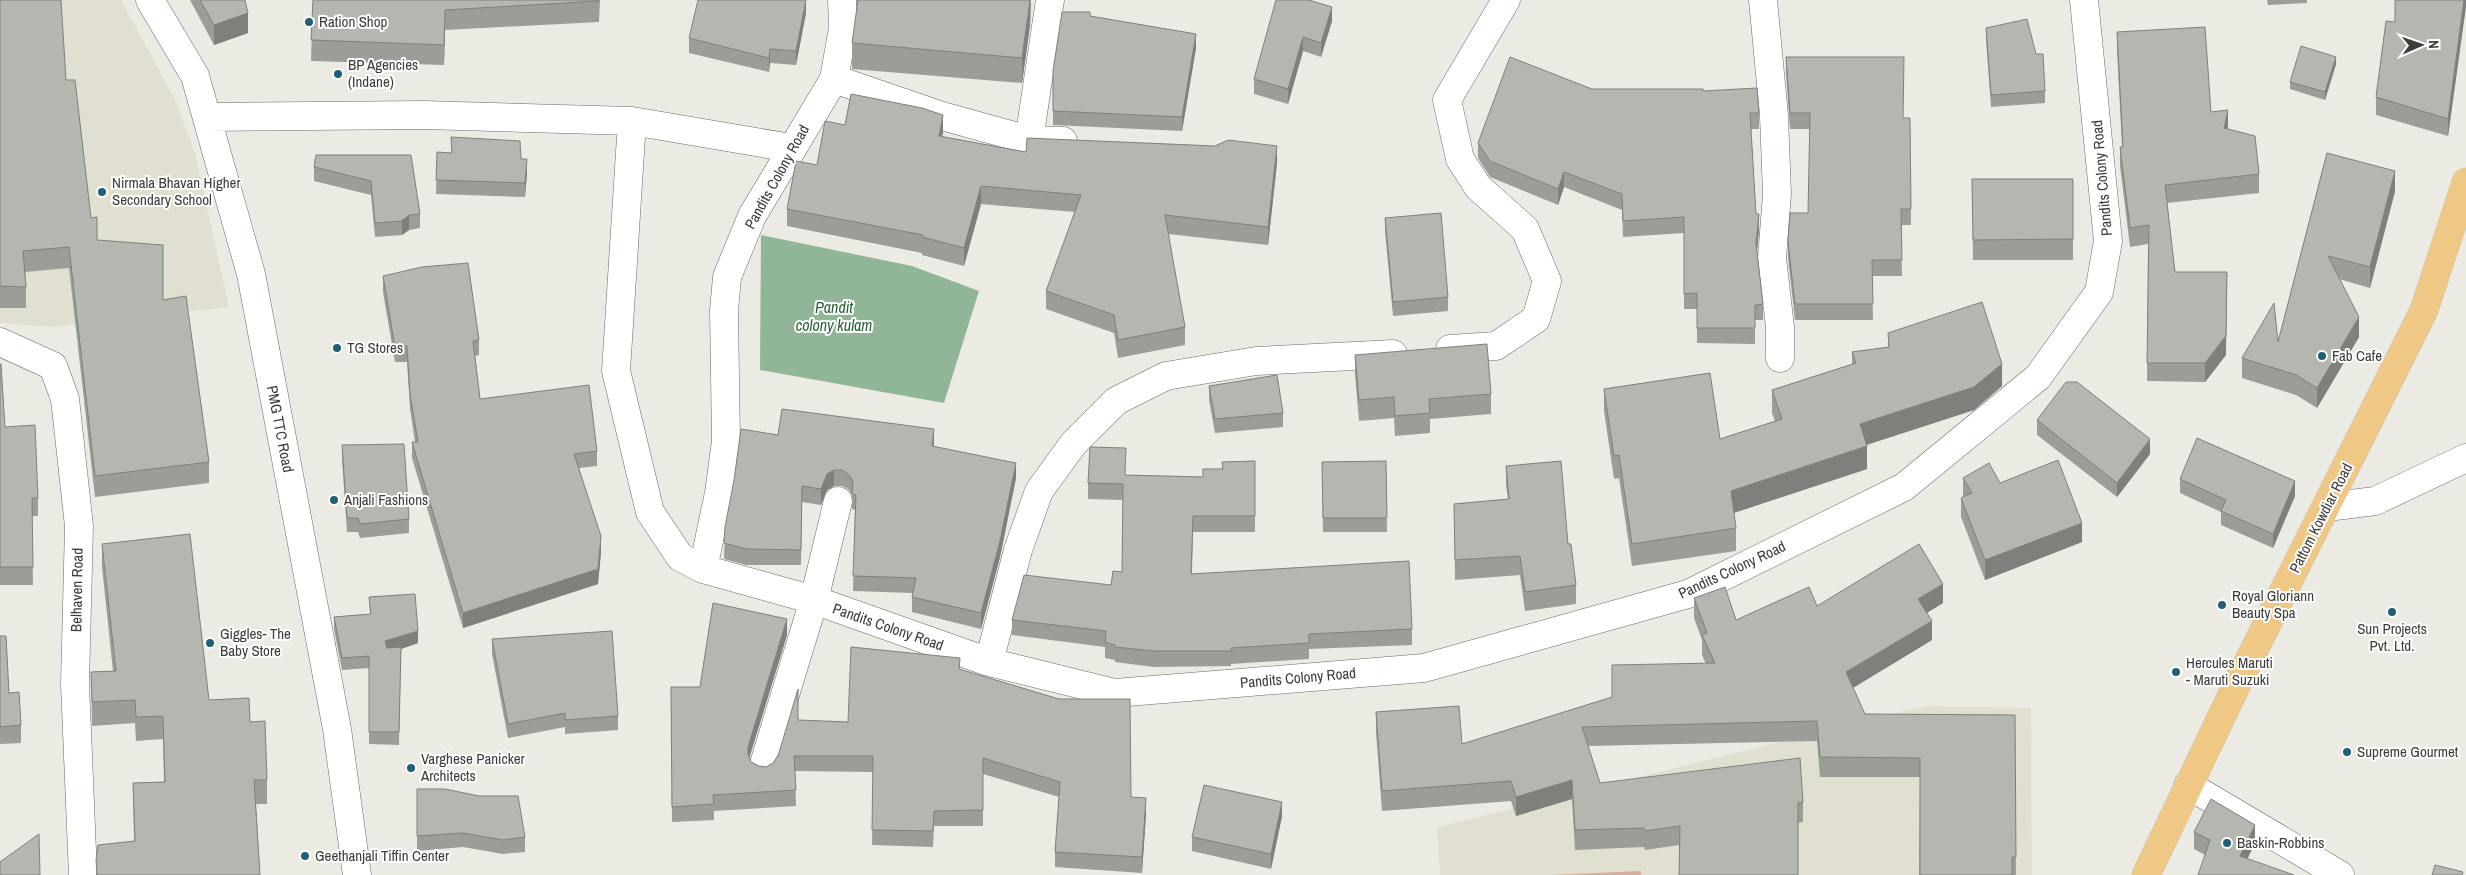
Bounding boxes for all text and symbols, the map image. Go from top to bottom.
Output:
place label: Ration Shop [319,11,388,32]
marker: Ration Shop [303,16,315,28]
north arrow [2396,20,2446,70]
text: N [2425,40,2443,49]
place label: BP Agencies (Indane) [348,54,418,92]
marker: BP Agencies (Indane) [332,68,344,80]
street label: Pandits Colony Road [2086,119,2117,237]
street label: Pandits Colony Road [739,121,814,233]
place label: Nirmala Bhavan Higher Secondary School [112,172,241,210]
marker: Nirmala Bhavan Higher Secondary School [96,186,108,198]
water label: Pandit colony kulam [796,296,872,336]
place label: TG Stores [347,337,403,358]
marker: TG Stores [331,342,343,354]
place label: Fab Cafe [2332,345,2382,366]
marker: Fab Cafe [2316,350,2328,362]
street label: PMG TTC Road [262,384,299,474]
street label: Pattom Kowdiar Road [2284,459,2357,576]
place label: Anjali Fashions [343,489,428,510]
marker: Anjali Fashions [328,494,340,506]
street label: Pandits Colony Road [1675,535,1789,604]
street label: Belhaven Road [65,548,88,632]
place label: Royal Gloriann Beauty Spa [2232,585,2314,623]
street label: Pandits Colony Road [830,598,947,655]
marker: Royal Gloriann Beauty Spa [2216,599,2228,611]
marker: Sun Projects Pvt. Ltd. [2386,606,2398,618]
place label: Sun Projects Pvt. Ltd. [2357,618,2427,656]
place label: Giggles- The Baby Store [220,623,291,661]
marker: Giggles- The Baby Store [204,637,216,649]
place label: Hercules Maruti - Maruti Suzuki [2186,652,2273,690]
street label: Pandits Colony Road [1239,662,1357,693]
marker: Hercules Maruti - Maruti Suzuki [2170,666,2182,678]
place label: Supreme Gourmet [2357,741,2459,762]
marker: Supreme Gourmet [2341,746,2353,758]
place label: Varghese Panicker Architects [420,748,525,786]
marker: Varghese Panicker Architects [405,762,417,774]
place label: Baskin-Robbins [2237,832,2325,853]
marker: Baskin-Robbins [2221,837,2233,849]
place label: Geethanjali Tiffin Center [315,845,449,866]
marker: Geethanjali Tiffin Center [299,850,311,862]

